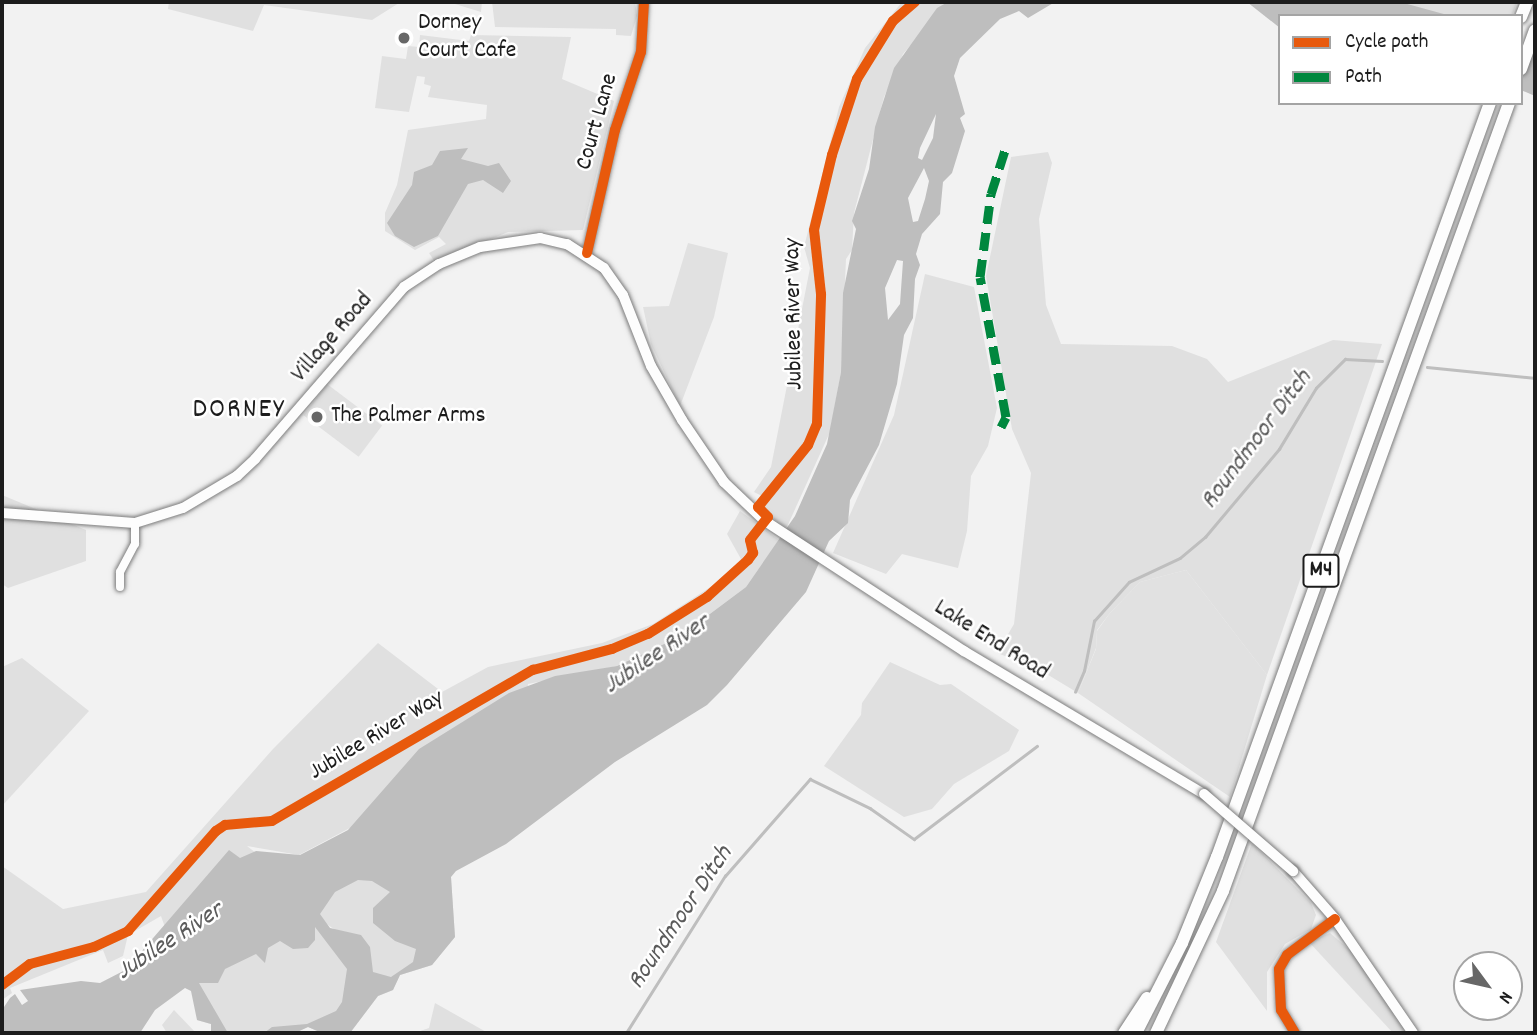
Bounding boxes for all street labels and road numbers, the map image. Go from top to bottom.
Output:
street label: Court Lane [571,71,625,173]
street label: Jubilee River Way [779,238,811,390]
street label: Village Road [286,287,380,389]
road number: M4 [1302,552,1340,590]
street label: Lake End Road [928,594,1054,688]
street label: Jubilee River Way [304,685,450,787]

